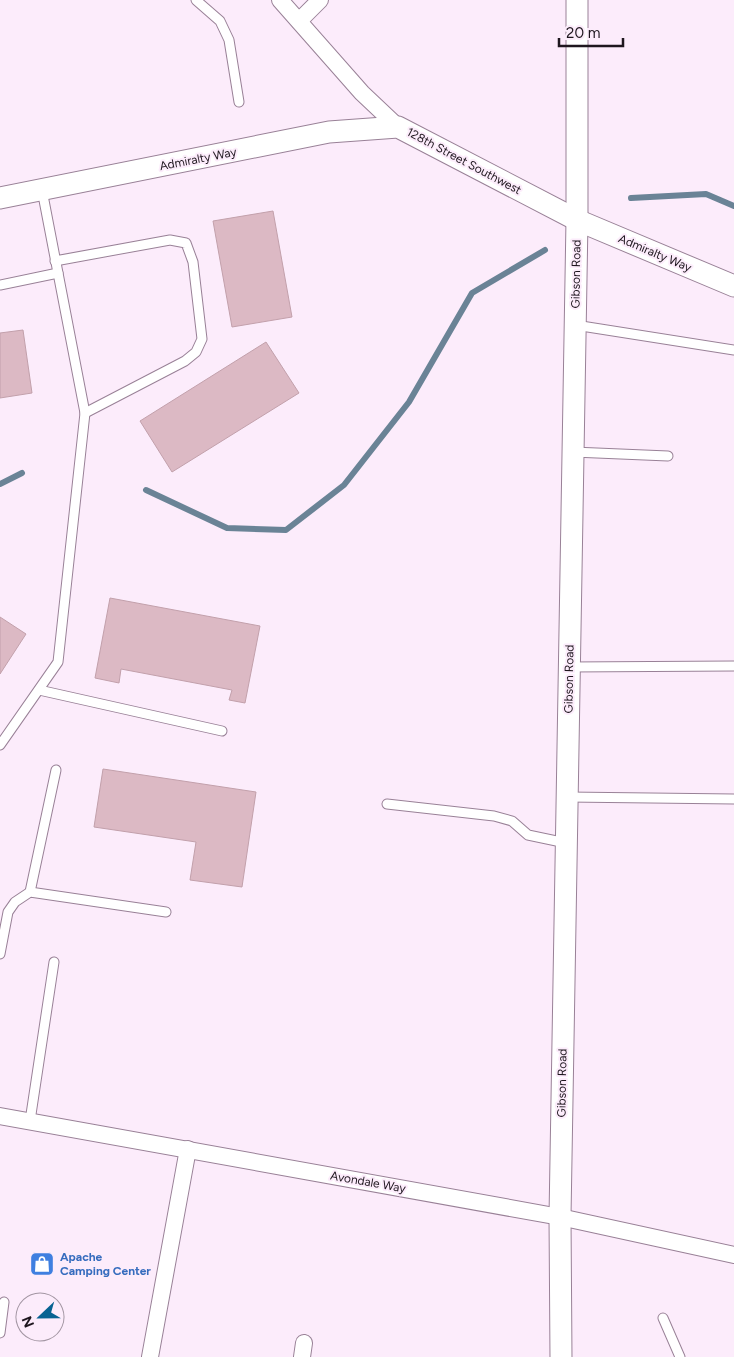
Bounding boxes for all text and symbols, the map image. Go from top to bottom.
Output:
scale bar [559,15,623,47]
text: 20 m [566,24,600,42]
street label: 128th Street Southwest [404,125,524,197]
street label: Admiralty Way [158,145,238,173]
street label: Admiralty Way [616,231,694,275]
street label: Gibson Road [568,239,584,309]
street label: Gibson Road [561,644,577,714]
street label: Gibson Road [554,1048,570,1118]
street label: Avondale Way [329,1168,408,1196]
place label: Apache Camping Center [60,1250,151,1278]
shop icon: Apache Camping Center [29,1251,55,1277]
north arrow [15,1292,65,1342]
text: N [19,1313,38,1330]

